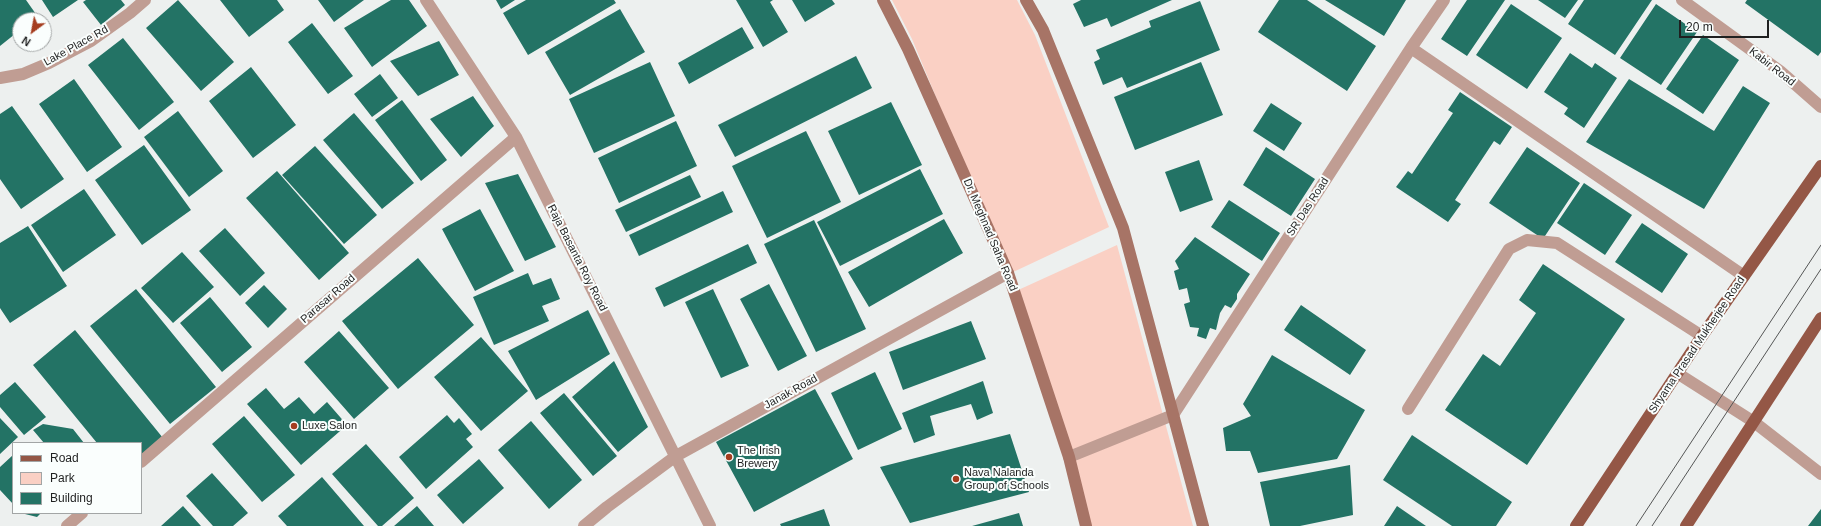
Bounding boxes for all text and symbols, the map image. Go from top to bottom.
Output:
north arrow [12,12,52,52]
scale bar [1681,12,1771,38]
text: 20 m [1686,20,1713,34]
street label: Lake Place Rd [42,23,110,69]
text: N [20,34,33,49]
street label: Kabir Road [1746,45,1798,89]
street label: SR Das Road [1284,175,1332,239]
street label: Dr. Meghnad Saha Road [960,177,1020,293]
street label: Raja Basanta Roy Road [544,202,610,314]
street label: Parasar Road [298,272,358,326]
street label: Shyama Prasad Mukherjee Road [1646,274,1748,416]
street label: Janak Road [762,372,820,412]
place label: Luxe Salon [302,419,357,433]
marker: Luxe Salon [289,421,299,431]
legend [12,442,142,514]
place label: The Irish Brewery [737,444,780,470]
text: Road [50,451,79,465]
marker: The Irish Brewery [724,452,734,462]
place label: Nava Nalanda Group of Schools [964,466,1049,492]
text: Park [50,471,75,485]
marker: Nava Nalanda Group of Schools [951,474,961,484]
text: Building [50,491,93,505]

